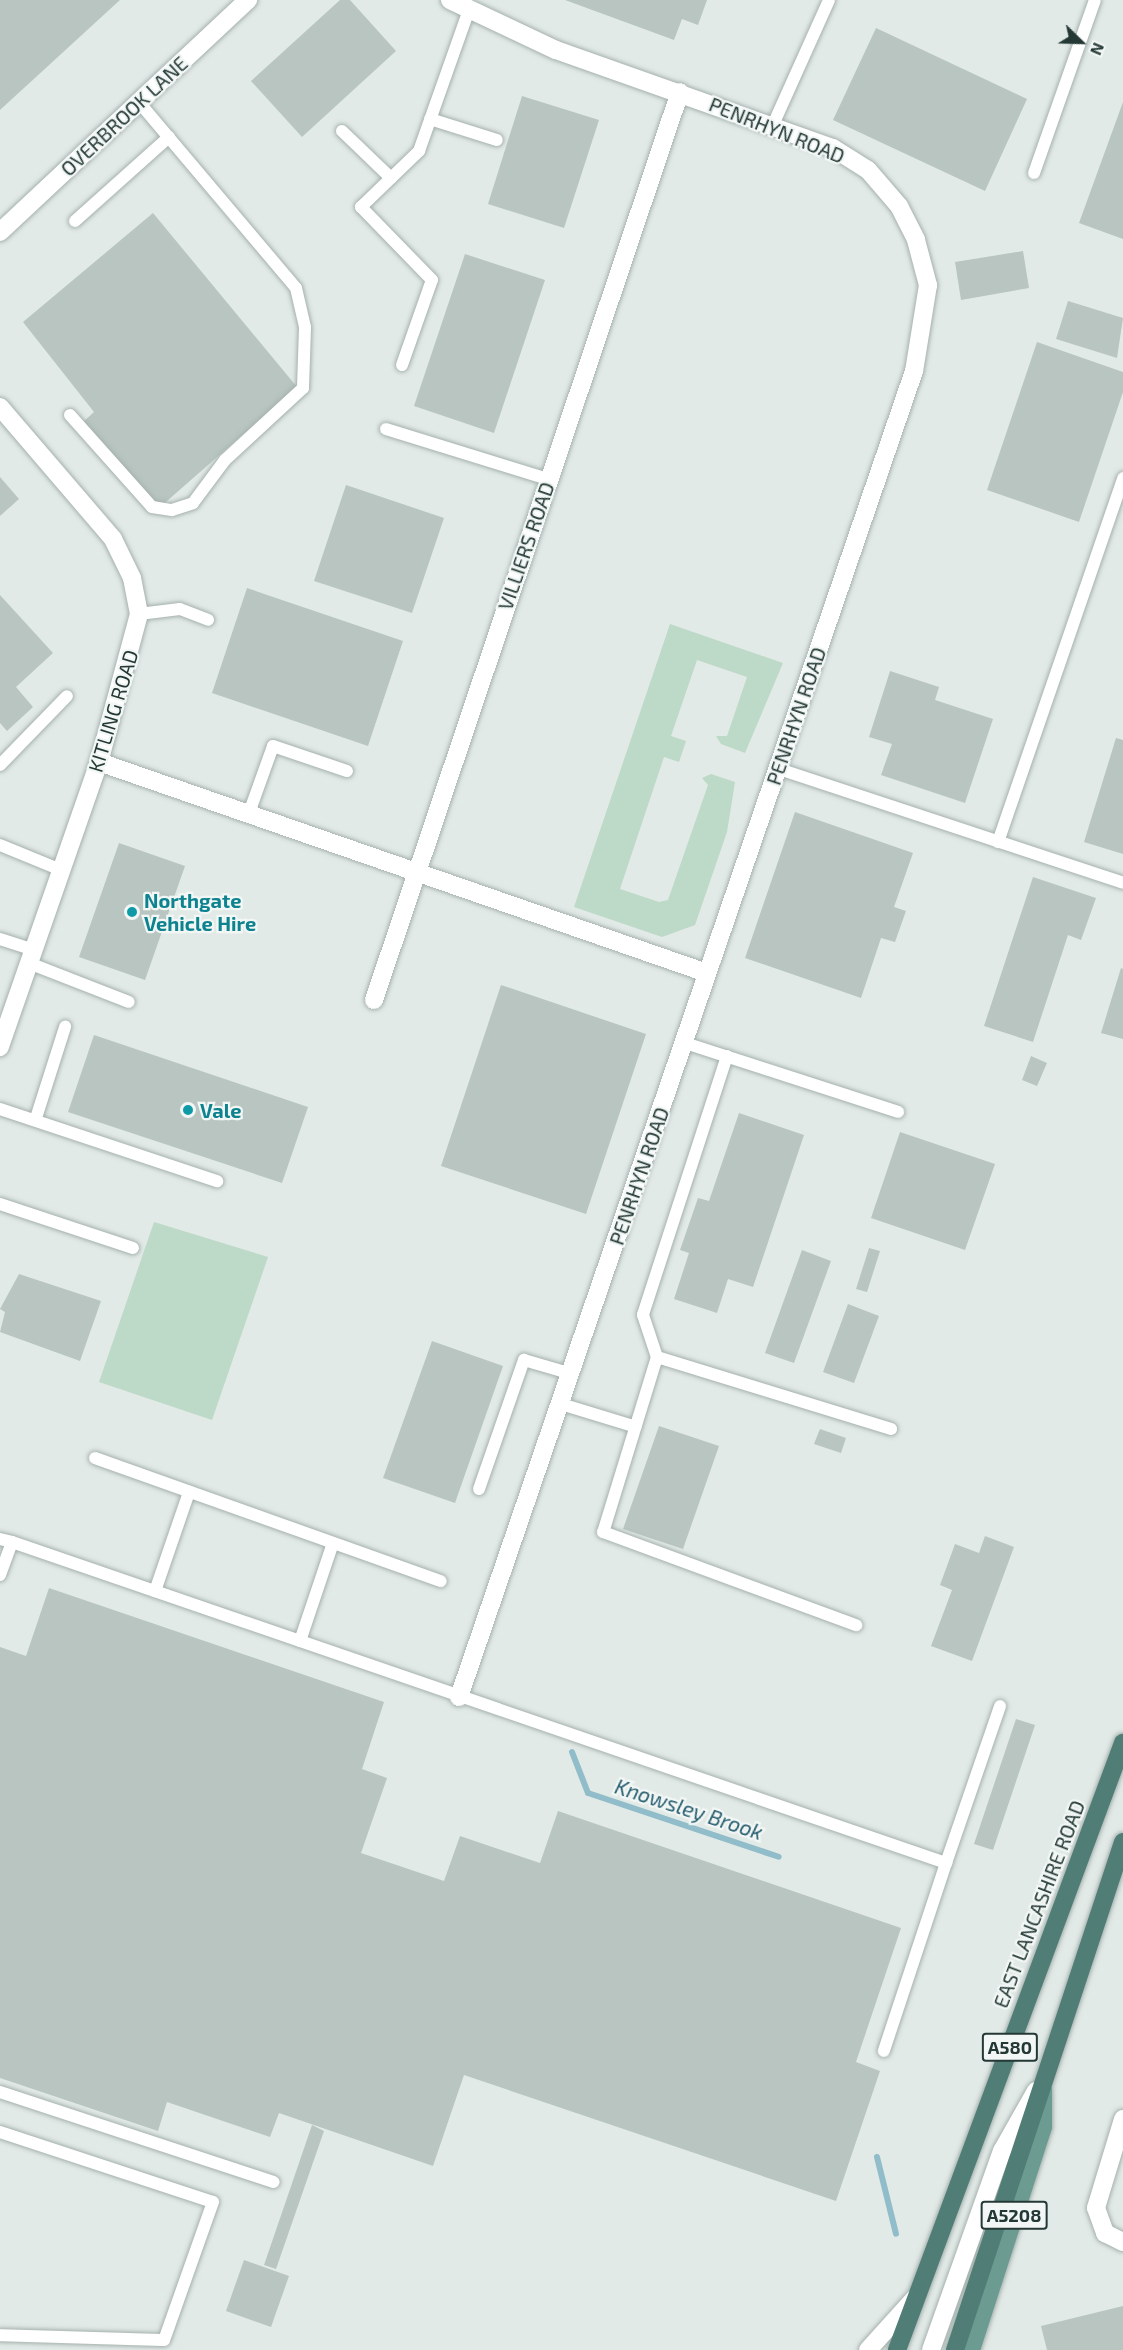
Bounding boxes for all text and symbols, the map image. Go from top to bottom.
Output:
north arrow [1051,12,1111,72]
text: N [1087,40,1109,58]
street label: OVERBROOK LANE [56,51,192,181]
street label: PENRHYN ROAD [706,92,848,168]
street label: VILLIERS ROAD [493,479,559,613]
street label: PENRHYN ROAD [761,644,831,788]
street label: KITLING ROAD [83,647,143,775]
place label: Northgate Vehicle Hire [144,888,256,935]
marker: Northgate Vehicle Hire [125,905,139,919]
place label: Vale [200,1098,241,1122]
marker: Vale [181,1103,195,1117]
street label: PENRHYN ROAD [604,1104,674,1248]
water label: Knowsley Brook [612,1773,766,1845]
street label: EAST LANCASHIRE ROAD [988,1797,1090,2011]
road number: A580 [982,2032,1038,2062]
road number: A5208 [980,2200,1048,2230]

